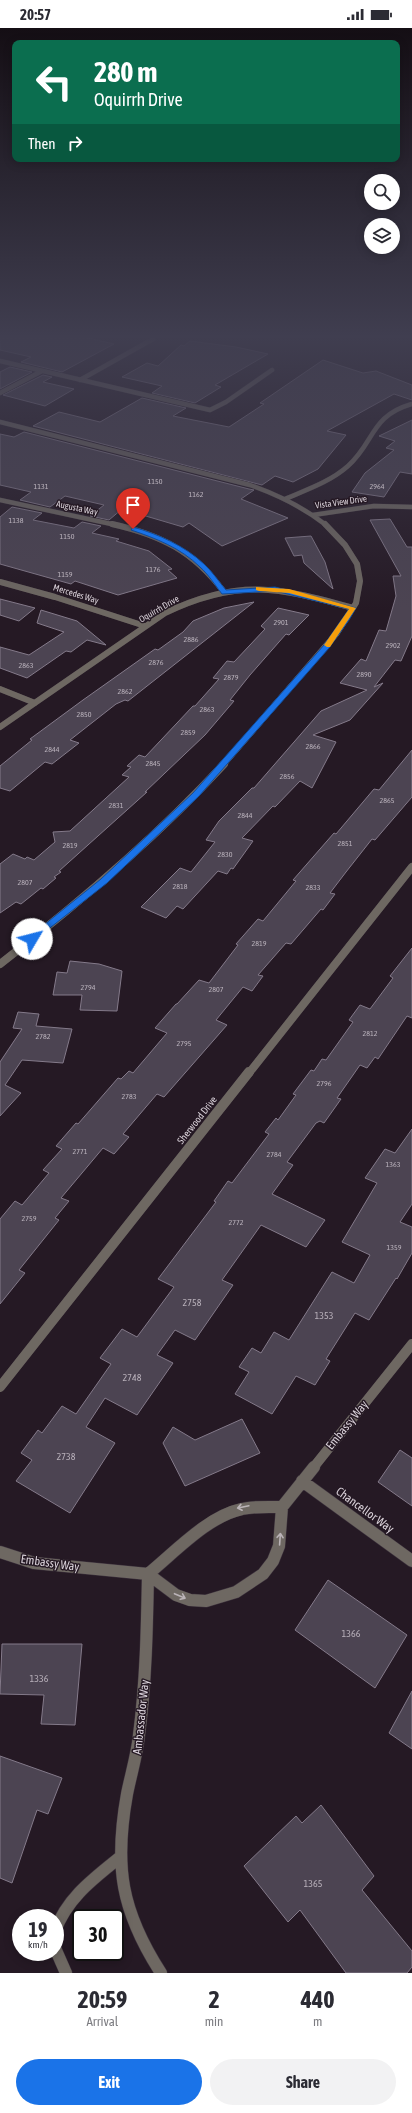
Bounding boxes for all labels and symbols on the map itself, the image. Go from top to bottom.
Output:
house number: 1150 [147,477,163,486]
house number: 1131 [33,482,49,491]
house number: 2964 [369,482,385,491]
pin [116,488,150,529]
house number: 1162 [188,490,204,499]
street label: Vista View Drive [314,493,368,511]
street label: Augusta Way [55,499,99,517]
house number: 1138 [8,516,24,525]
house number: 1150 [59,532,75,541]
house number: 1176 [145,565,161,574]
house number: 1159 [57,570,73,579]
street label: Mercedes Way [52,582,100,606]
street label: Oquirrh Drive [137,594,181,624]
house number: 2901 [273,618,289,627]
house number: 2886 [183,635,199,644]
house number: 2902 [385,641,401,650]
house number: 2876 [148,658,164,667]
house number: 2863 [18,661,34,670]
house number: 2890 [356,670,372,679]
house number: 2879 [223,673,239,682]
house number: 2862 [117,687,133,696]
house number: 2863 [199,705,215,714]
house number: 2850 [76,710,92,719]
house number: 2859 [180,728,196,737]
house number: 2866 [305,742,321,751]
house number: 2844 [44,745,60,754]
house number: 2845 [145,759,161,768]
house number: 2856 [279,772,295,781]
house number: 2865 [379,796,395,805]
house number: 2831 [108,801,124,810]
house number: 2844 [237,811,253,820]
house number: 2851 [337,839,353,848]
house number: 2819 [62,841,78,850]
house number: 2830 [217,850,233,859]
house number: 2807 [17,878,33,887]
house number: 2818 [172,882,188,891]
house number: 2833 [305,883,321,892]
position arrow [11,918,53,960]
house number: 2819 [251,939,267,948]
house number: 2794 [80,983,96,992]
house number: 2807 [208,985,224,994]
house number: 2812 [362,1029,378,1038]
house number: 2782 [35,1032,51,1041]
house number: 2795 [176,1039,192,1048]
house number: 2796 [316,1079,332,1088]
house number: 2783 [121,1092,137,1101]
street label: Sherwood Drive [175,1094,219,1146]
house number: 2771 [72,1147,88,1156]
house number: 2784 [266,1150,282,1159]
house number: 1363 [385,1160,401,1169]
house number: 2759 [21,1214,37,1223]
house number: 2772 [228,1218,244,1227]
house number: 1359 [386,1243,402,1252]
house number: 2758 [183,1297,202,1308]
house number: 1353 [315,1310,334,1321]
house number: 2748 [123,1372,142,1383]
street label: Embassy Way [323,1398,371,1452]
house number: 2738 [57,1451,76,1462]
street label: Chancellor Way [333,1484,397,1536]
one-way arrow [237,1504,250,1512]
one-way arrow [276,1533,283,1546]
street label: Embassy Way [20,1552,80,1574]
one-way arrow [174,1592,186,1600]
house number: 1366 [342,1628,361,1639]
house number: 1336 [30,1673,49,1684]
street label: Ambassador Way [130,1679,152,1755]
house number: 1365 [304,1878,323,1889]
speed limit sign: 30 [72,1909,124,1961]

